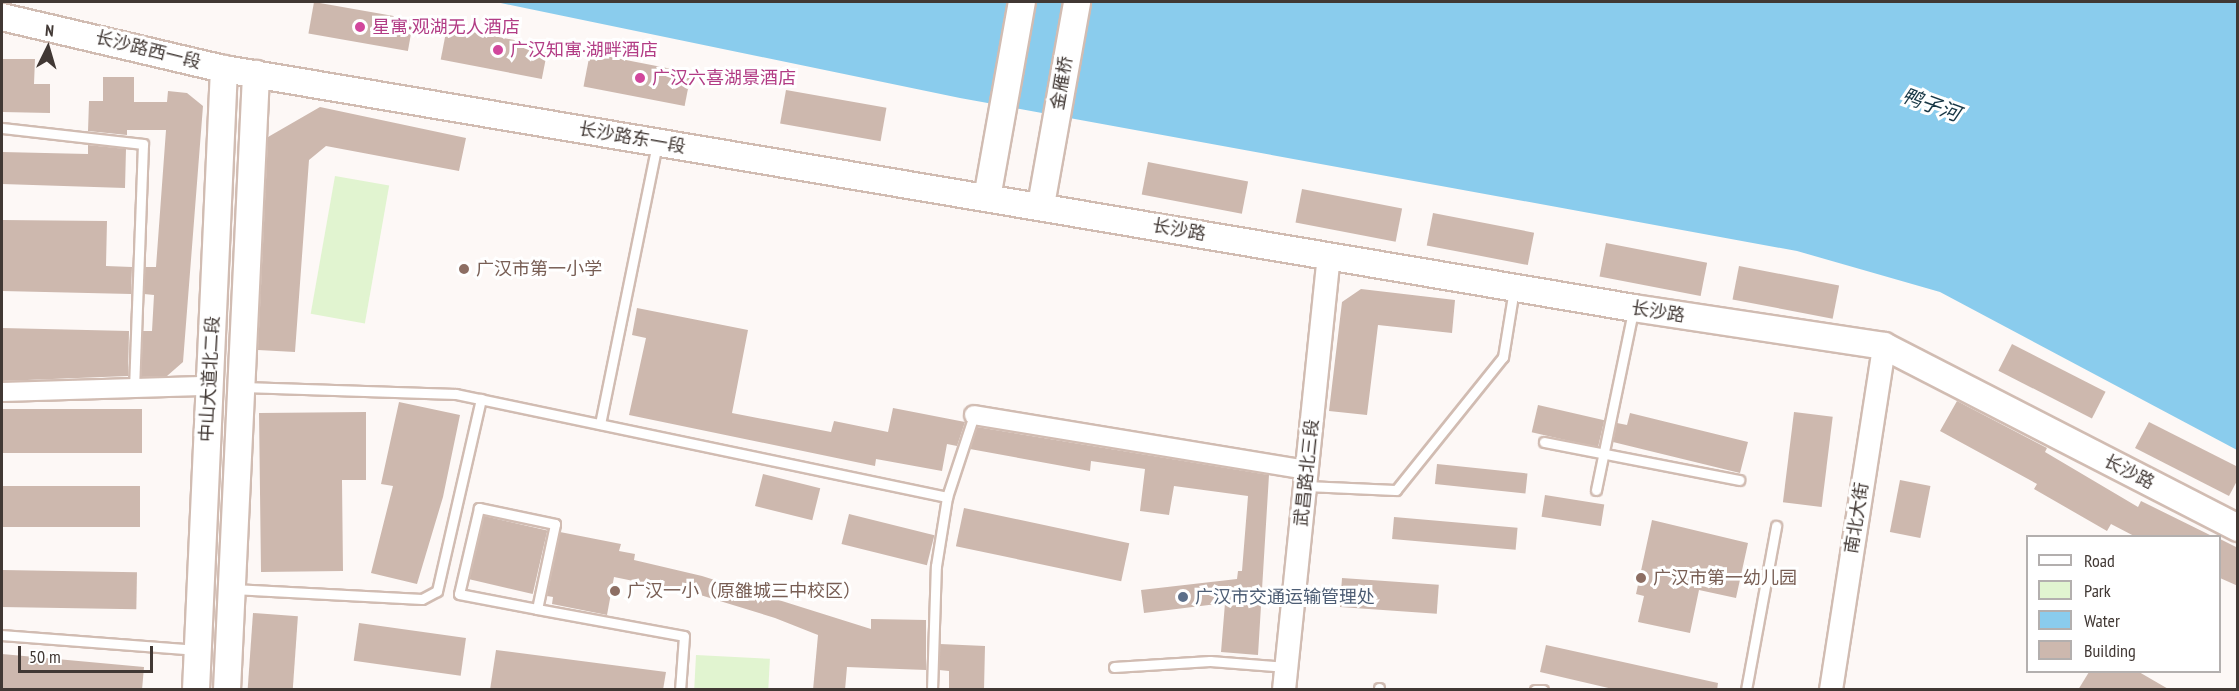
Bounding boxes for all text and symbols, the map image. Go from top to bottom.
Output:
place label: 星寓·观湖无人酒店 [372,16,520,38]
north arrow [18,18,78,78]
text: N [44,20,55,40]
marker: 星寓·观湖无人酒店 [353,20,367,34]
street label: 长沙路西一段 [93,26,203,74]
place label: 广汉知寓·湖畔酒店 [510,39,658,61]
marker: 广汉知寓·湖畔酒店 [491,43,505,57]
street label: 金雁桥 [1047,55,1077,111]
place label: 广汉六喜湖景酒店 [652,67,796,89]
marker: 广汉六喜湖景酒店 [633,71,647,85]
water label: 鸭子河 [1899,83,1963,127]
street label: 长沙路东一段 [577,118,687,158]
street label: 长沙路 [1151,215,1207,245]
place label: 广汉市第一小学 [476,258,602,280]
marker: 广汉市第一小学 [457,262,471,276]
street label: 长沙路 [1630,297,1686,327]
street label: 中山大道北二段 [196,316,224,442]
street label: 武昌路北三段 [1291,418,1323,528]
street label: 长沙路 [2100,450,2158,494]
street label: 南北大街 [1841,481,1873,555]
legend [2026,535,2221,673]
text: Road [2084,549,2115,572]
place label: 广汉市第一幼儿园 [1653,567,1797,589]
marker: 广汉市第一幼儿园 [1634,571,1648,585]
text: Park [2084,579,2111,602]
place label: 广汉一小（原雒城三中校区） [627,580,861,602]
marker: 广汉一小（原雒城三中校区） [608,584,622,598]
place label: 广汉市交通运输管理处 [1195,586,1375,608]
marker: 广汉市交通运输管理处 [1176,590,1190,604]
text: Water [2084,609,2120,632]
scale bar [21,634,156,672]
text: Building [2084,639,2136,662]
text: 50 m [29,645,61,668]

